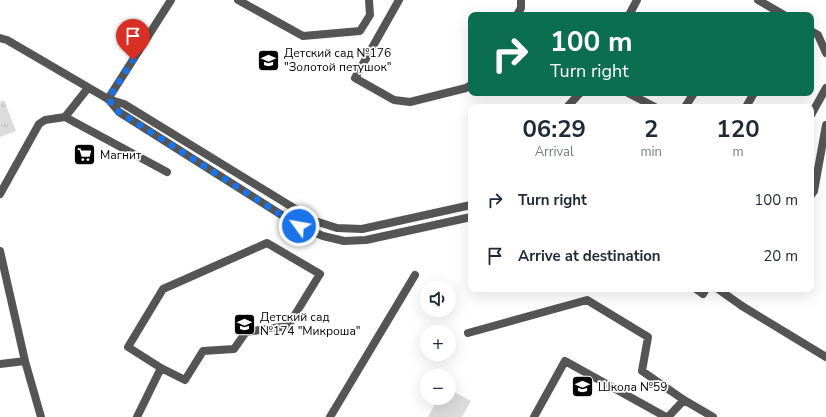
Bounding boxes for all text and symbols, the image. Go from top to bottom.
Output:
pin [116,19,150,60]
text: 100 m [550,23,633,61]
icon: arrive [122,25,144,47]
icon: right [484,28,536,80]
place label: Детский сад №176 "Золотой петушок" [284,45,391,75]
school or university icon: Детский сад №176 "Золотой петушок" [256,47,282,73]
text: Turn right [550,59,629,83]
text: 06:29 [522,113,586,145]
text: 2 [644,113,658,145]
text: 120 [716,113,760,145]
supermarket icon: Магнит [72,142,98,168]
text: Arrival [535,143,574,161]
text: min [640,143,662,161]
text: m [732,143,744,161]
place label: Магнит [100,147,142,163]
icon: right [484,189,506,211]
text: Turn right [518,190,587,210]
text: 100 m [754,190,798,210]
position arrow [278,205,320,247]
icon: arrive [484,245,506,267]
text: Arrive at destination [518,246,661,266]
text: 20 m [763,246,798,266]
map controls [420,281,456,405]
button: sound [420,281,456,317]
place label: Детский сад №174 "Микроша" [260,309,361,339]
school or university icon: Детский сад №174 "Микроша" [232,311,258,337]
button: + [420,325,456,361]
button: − [420,369,456,405]
school or university icon: Школа №59 [570,374,596,400]
place label: Школа №59 [598,379,667,395]

